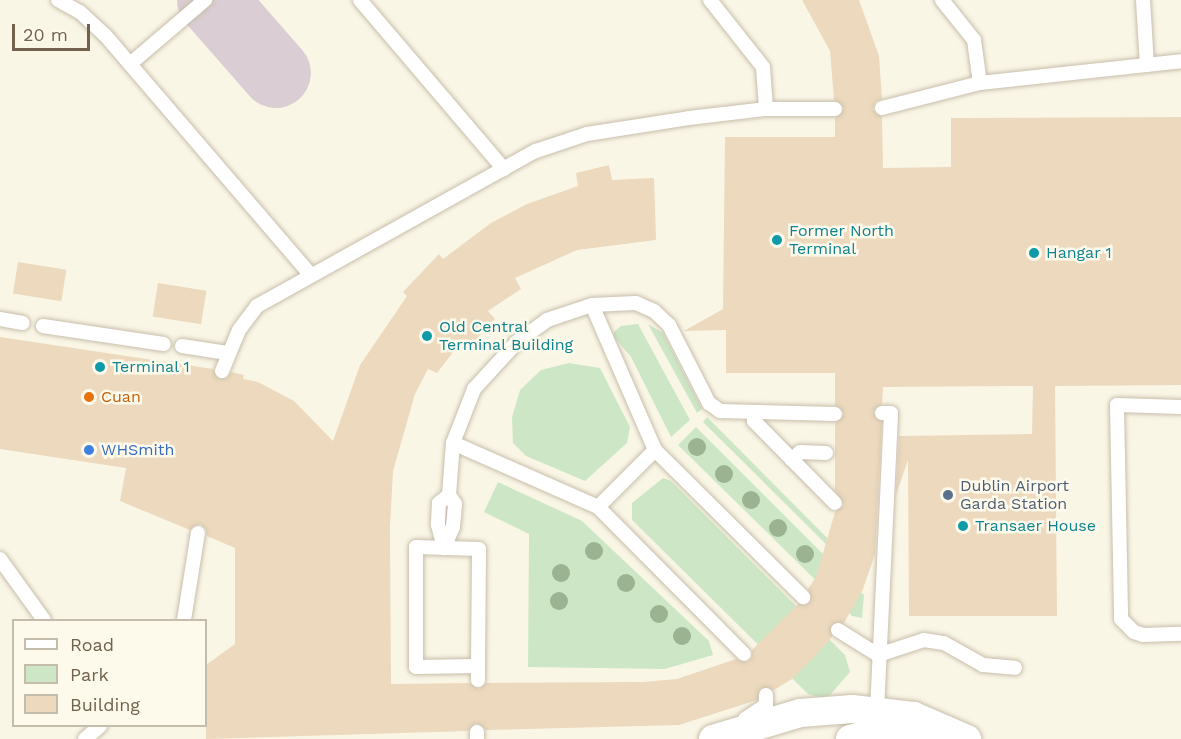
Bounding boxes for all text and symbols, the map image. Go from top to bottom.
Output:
scale bar [15,12,93,50]
text: 20 m [23,24,68,45]
place label: Former North Terminal [789,221,894,259]
marker: Former North Terminal [770,233,784,247]
place label: Hangar 1 [1046,243,1112,263]
marker: Hangar 1 [1027,246,1041,260]
place label: Old Central Terminal Building [439,317,574,355]
marker: Old Central Terminal Building [420,329,434,343]
place label: Terminal 1 [112,357,191,377]
marker: Terminal 1 [93,360,107,374]
place label: Cuan [101,387,141,407]
marker: Cuan [82,390,96,404]
place label: WHSmith [101,440,174,460]
marker: WHSmith [82,443,96,457]
place label: Dublin Airport Garda Station [960,476,1070,514]
marker: Dublin Airport Garda Station [941,488,955,502]
place label: Transaer House [975,516,1096,536]
marker: Transaer House [956,519,970,533]
legend [12,619,207,727]
text: Road [70,634,114,655]
text: Park [70,664,109,685]
text: Building [70,694,140,715]

